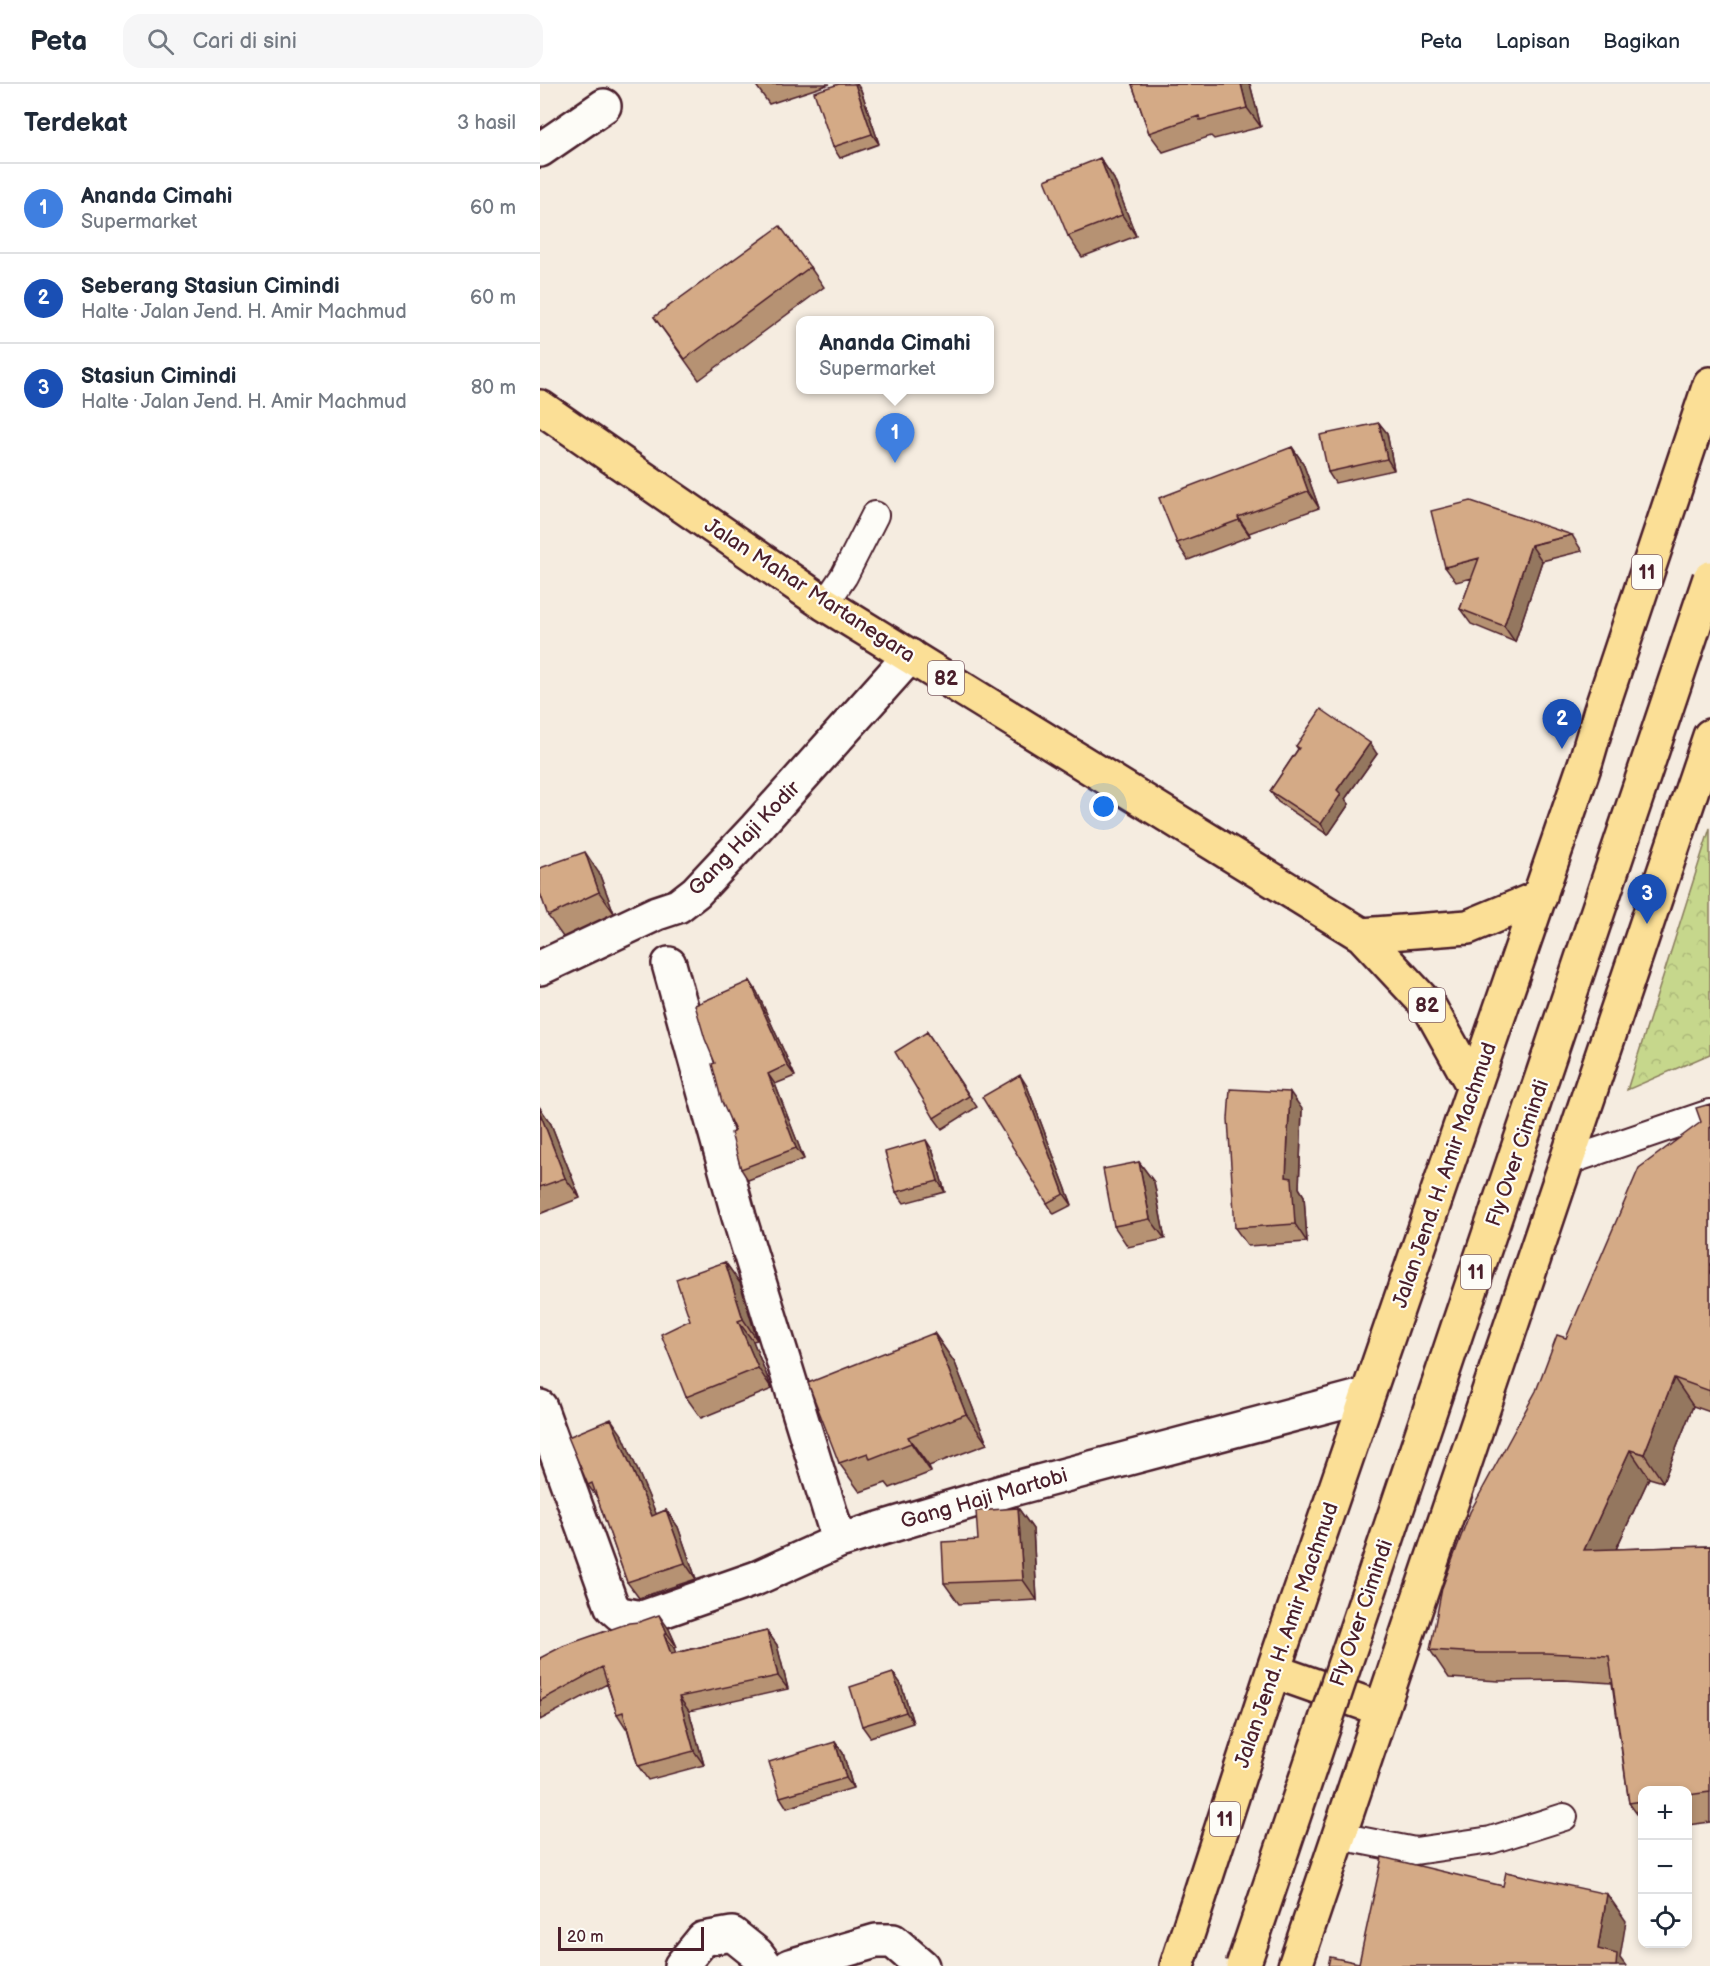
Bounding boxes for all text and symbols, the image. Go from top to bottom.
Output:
search box [123,14,543,68]
text: Peta [30,25,87,58]
icon: search [144,25,177,58]
text: Cari di sini [192,28,297,55]
text: Peta [1420,29,1462,54]
text: Lapisan [1495,29,1570,54]
text: Bagikan [1603,29,1680,54]
text: Terdekat [24,108,127,139]
text: 3 hasil [457,111,516,135]
text: Ananda Cimahi [81,183,232,210]
text: 1 [39,196,48,220]
text: 60 m [470,196,516,220]
text: Supermarket [81,210,197,234]
text: Seberang Stasiun Cimindi [81,273,340,300]
text: 2 [38,286,49,310]
text: 60 m [470,286,516,310]
text: Halte · Jalan Jend. H. Amir Machmud [81,300,407,324]
popup [796,316,994,394]
text: Ananda Cimahi [819,330,971,357]
text: Supermarket [819,357,936,381]
text: Stasiun Cimindi [81,363,236,390]
text: 3 [38,376,49,400]
text: 80 m [471,376,516,400]
text: Halte · Jalan Jend. H. Amir Machmud [81,390,407,414]
pin: 1 [876,414,914,463]
street label: Jalan Mahar Martanegara [700,513,920,668]
road number: 11 [1632,555,1662,589]
road number: 82 [928,661,964,695]
pin: 2 [1542,700,1582,749]
street label: Gang Haji Kodir [683,775,806,901]
your location [1089,792,1118,821]
pin: 3 [1628,874,1666,924]
road number: 82 [1409,988,1445,1022]
street label: Jalan Jend. H. Amir Machmud [1387,1039,1502,1311]
street label: Fly Over Cimindi [1481,1077,1554,1230]
road number: 11 [1461,1255,1491,1289]
street label: Gang Haji Martobi [898,1463,1070,1534]
street label: Jalan Jend. H. Amir Machmud [1229,1499,1344,1771]
street label: Fly Over Cimindi [1325,1537,1398,1690]
map controls [1638,1786,1692,1948]
button: + [1638,1786,1692,1840]
road number: 11 [1210,1802,1240,1836]
button: − [1638,1840,1692,1894]
button: locate [1638,1894,1692,1948]
scale bar [558,1924,704,1952]
text: 20 m [567,1928,603,1947]

